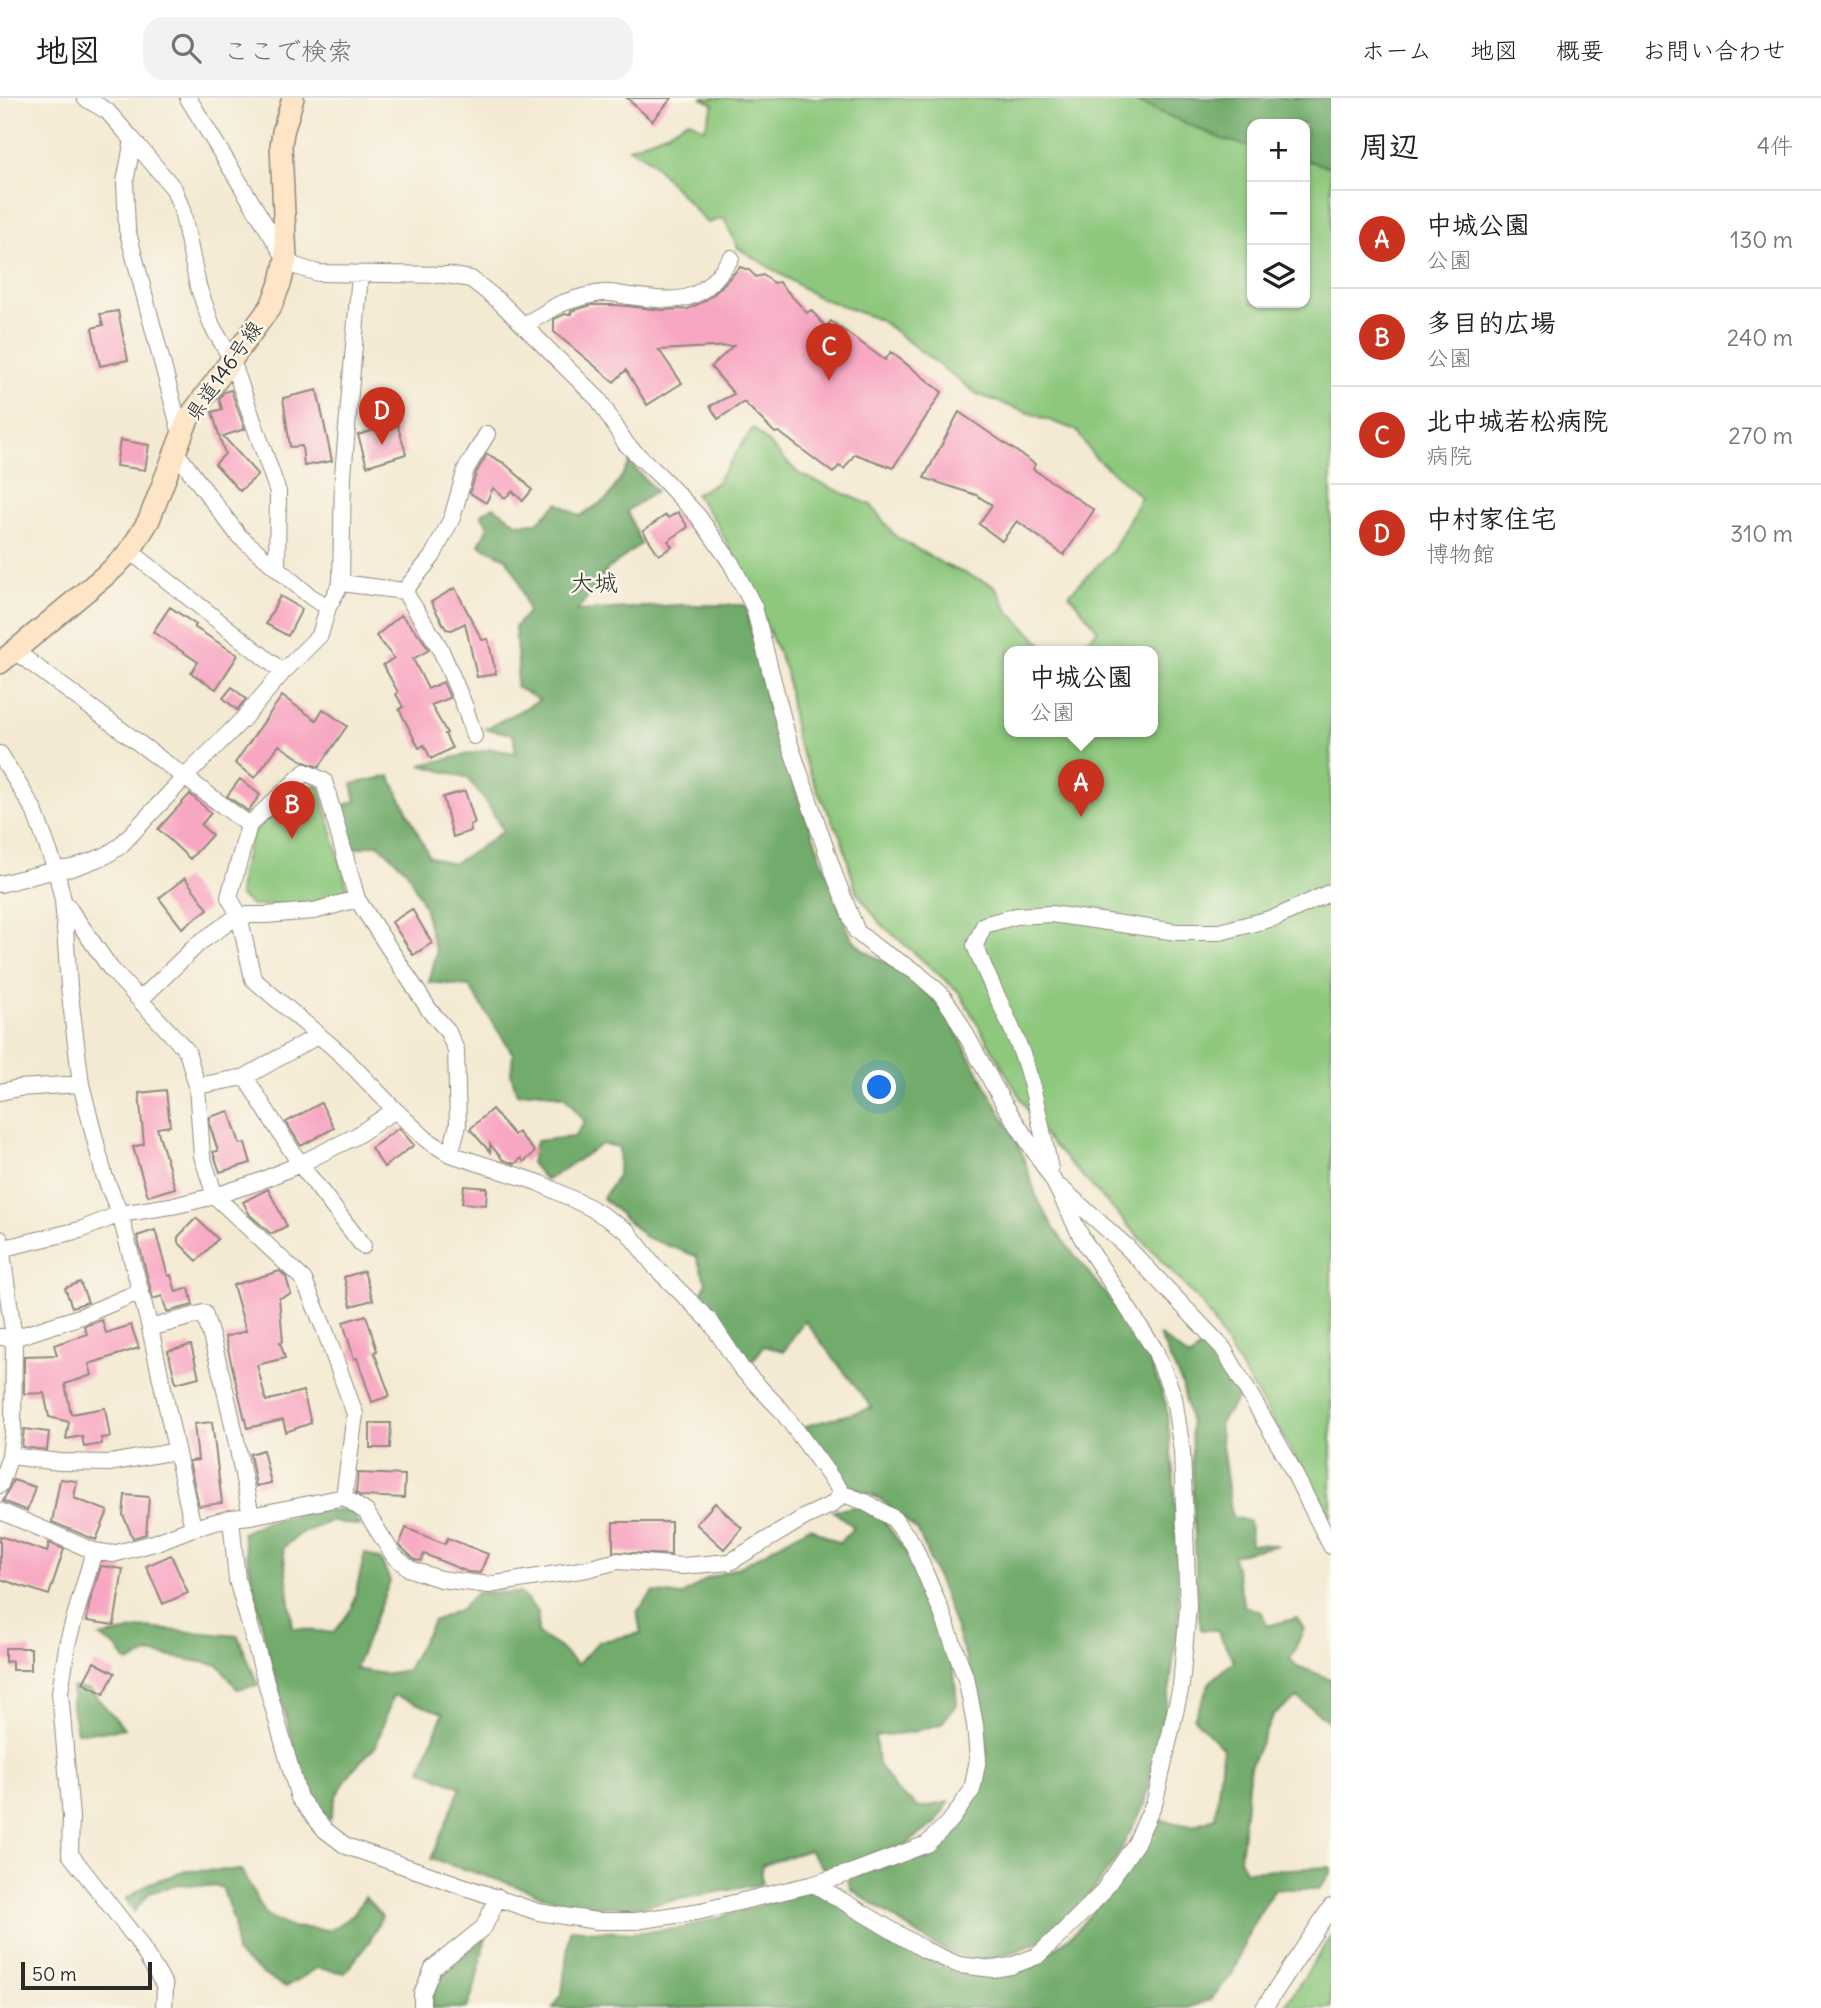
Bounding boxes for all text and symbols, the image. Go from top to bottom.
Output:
search box [143,17,633,80]
text: 地図 [35,29,101,71]
icon: search [167,29,205,67]
text: ここで検索 [223,34,353,67]
text: ホーム [1361,35,1432,65]
text: 地図 [1470,35,1518,65]
text: 概要 [1556,35,1604,65]
text: お問い合わせ [1642,35,1786,65]
map controls [1247,119,1310,308]
button: + [1247,119,1310,182]
text: 周辺 [1359,127,1419,165]
text: 4件 [1757,131,1793,160]
button: − [1247,182,1310,245]
text: 中城公園 [1426,208,1530,241]
text: A [1375,225,1389,254]
text: 130 m [1730,225,1793,254]
button: layers [1247,245,1310,308]
text: 公園 [1426,245,1472,274]
text: 多目的広場 [1426,306,1556,339]
street label: 県道146号線 [179,315,268,426]
pin: C [806,323,852,381]
text: B [1374,323,1390,352]
text: 240 m [1727,323,1793,352]
text: 公園 [1426,343,1472,372]
pin: D [359,387,405,445]
text: 北中城若松病院 [1426,404,1608,437]
text: C [1374,421,1390,450]
text: 270 m [1728,421,1793,450]
text: 病院 [1426,441,1472,470]
text: 中村家住宅 [1426,502,1556,535]
text: D [1374,519,1390,548]
text: 310 m [1730,519,1793,548]
text: 博物館 [1426,539,1495,568]
district label: 大城 [570,567,618,597]
popup [1004,646,1158,737]
text: 中城公園 [1029,660,1133,693]
text: 公園 [1029,697,1075,726]
pin: A [1058,759,1104,817]
pin: B [269,781,315,839]
your location [862,1070,896,1104]
scale bar [21,1959,152,1991]
text: 50 m [32,1962,77,1986]

